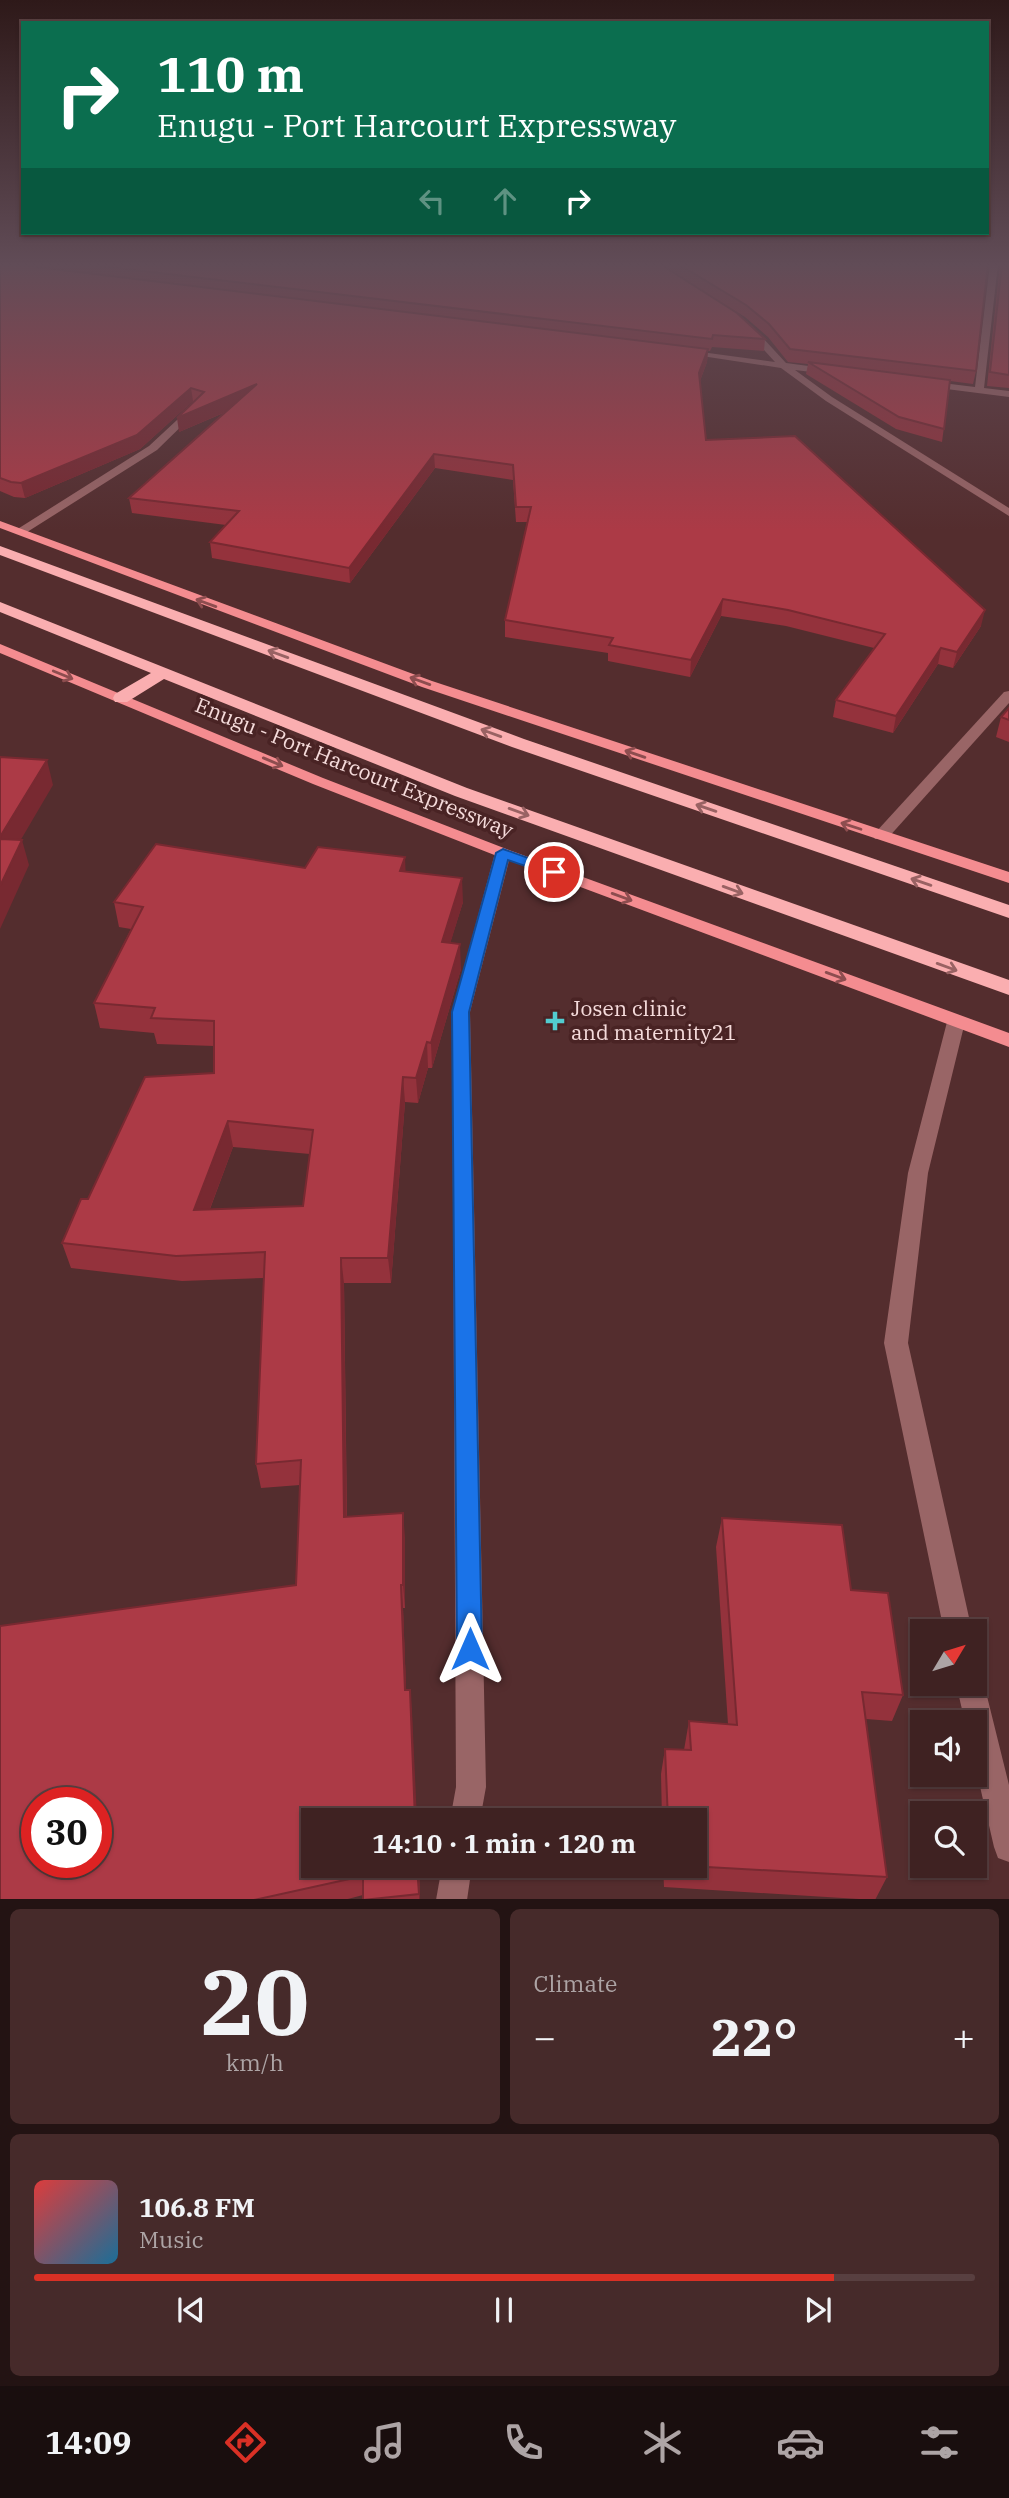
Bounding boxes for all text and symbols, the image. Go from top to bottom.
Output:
text: 110 m [157,42,304,105]
icon: right [42,49,133,140]
text: Enugu - Port Harcourt Expressway [157,104,676,146]
icon: left [413,182,451,220]
icon: ahead [486,182,524,220]
icon: right [559,182,597,220]
one-way arrow [196,595,218,608]
one-way arrow [268,646,290,659]
one-way arrow [52,669,73,682]
one-way arrow [409,674,431,686]
street label: Enugu - Port Harcourt Expressway [191,690,518,844]
one-way arrow [481,726,503,738]
one-way arrow [625,747,647,759]
one-way arrow [262,756,283,769]
one-way arrow [696,801,718,813]
one-way arrow [507,807,529,820]
one-way arrow [840,819,862,832]
pin [524,842,584,902]
icon: arrive [535,853,573,891]
one-way arrow [911,875,933,887]
one-way arrow [721,884,743,897]
one-way arrow [611,892,633,905]
one-way arrow [935,962,957,974]
one-way arrow [824,971,846,984]
place label: Josen clinic and maternity21 [571,994,737,1046]
marker: Josen clinic and maternity21 [545,1011,565,1031]
position arrow [433,1612,507,1686]
north arrow [910,1619,987,1696]
map controls [910,1619,987,1878]
button: sound [910,1710,987,1787]
speed limit sign: 30 [21,1787,112,1878]
button: search [910,1801,987,1878]
text: 14:10 · 1 min · 120 m [372,1826,636,1860]
text: 20 [200,1942,309,2060]
text: Climate [534,1968,617,1998]
text: 22° [711,2003,798,2070]
text: − [534,2012,556,2061]
text: + [952,2012,975,2061]
text: km/h [226,2047,284,2077]
text: 106.8 FM [139,2190,255,2224]
text: Music [139,2224,204,2254]
icon: previous [172,2291,210,2329]
icon: pause [485,2291,523,2329]
icon: next [799,2291,837,2329]
icon: directions [221,2418,270,2467]
icon: music [360,2418,409,2467]
icon: phone [499,2418,548,2467]
icon: climate [638,2418,687,2467]
icon: car [776,2418,825,2467]
icon: filters [915,2418,964,2467]
text: 14:09 [45,2421,131,2463]

